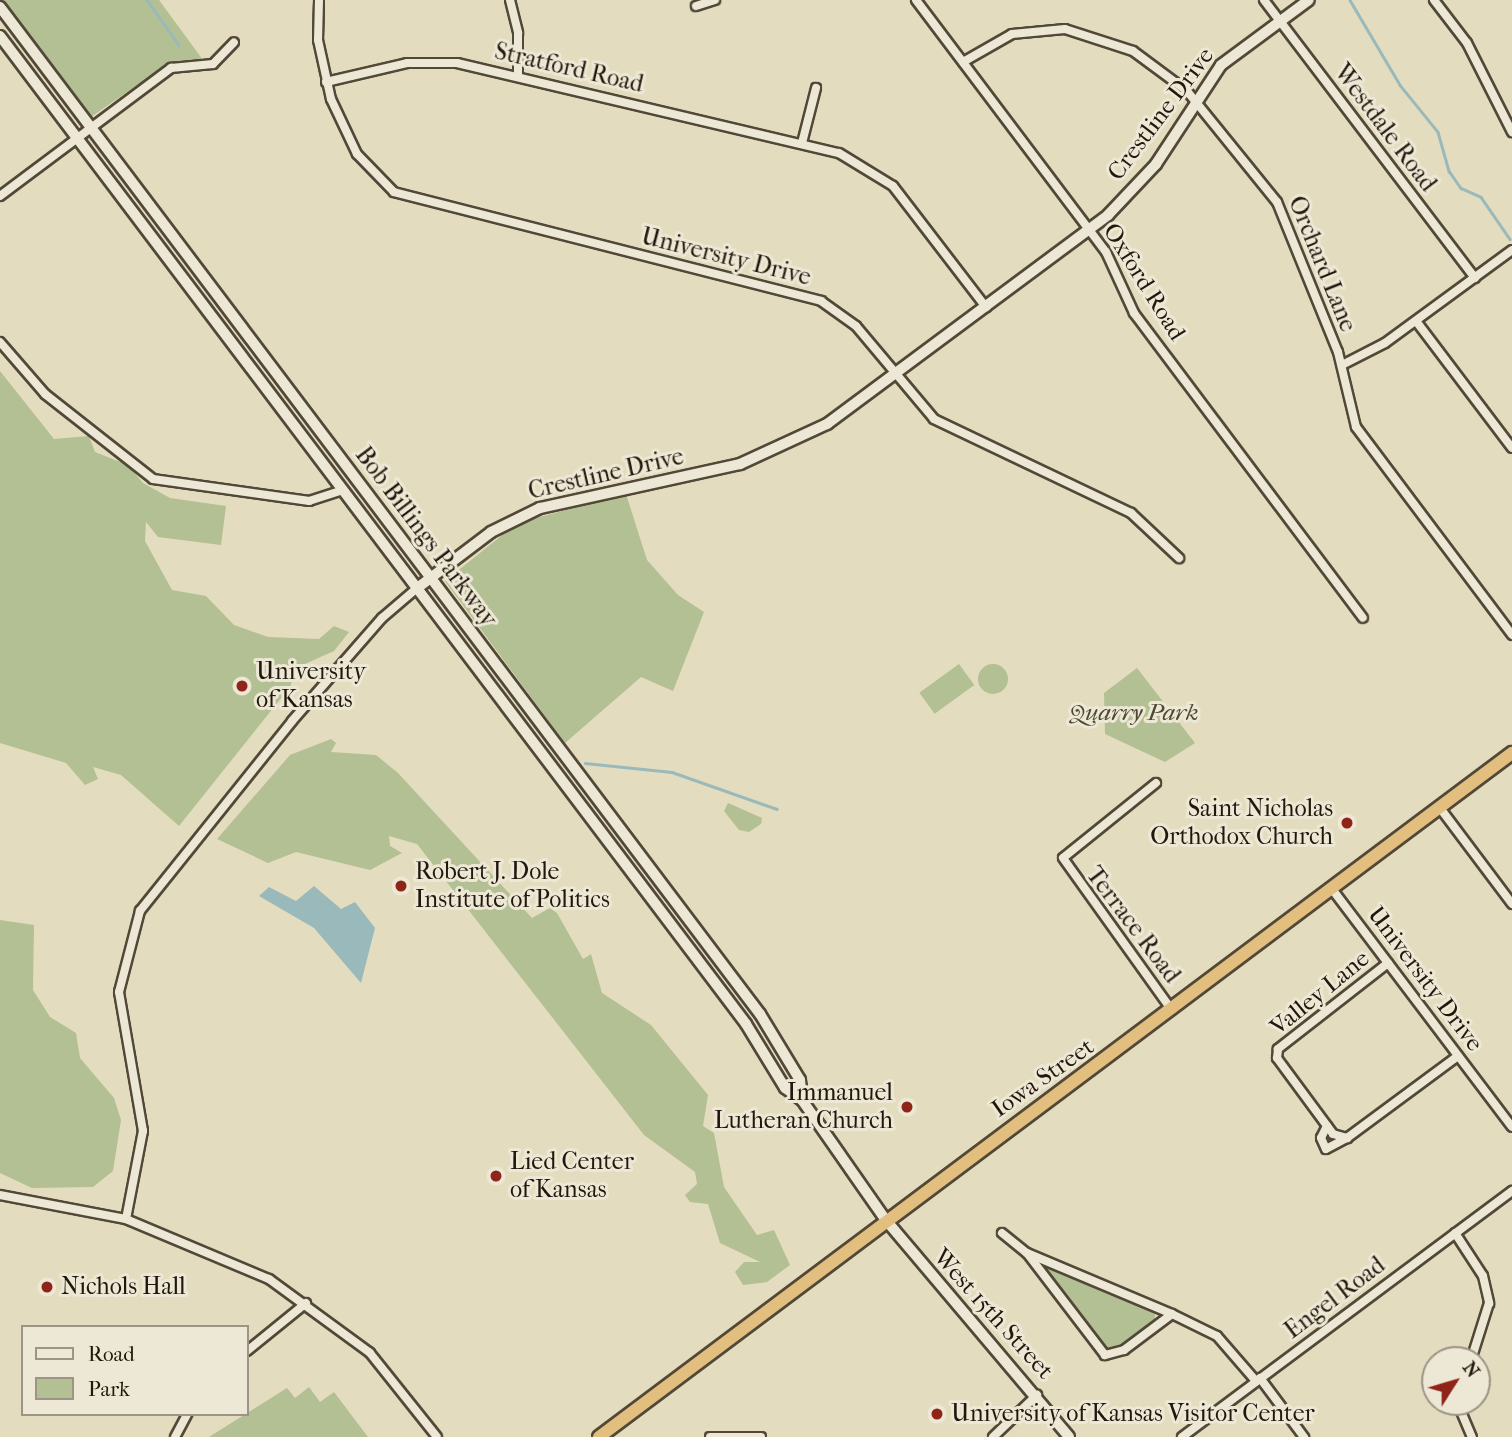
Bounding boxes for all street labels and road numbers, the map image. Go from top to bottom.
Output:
street label: Stratford Road [492,37,646,99]
street label: Crestline Drive [1102,42,1220,186]
street label: Westdale Road [1328,59,1442,197]
street label: Orchard Lane [1282,192,1362,336]
street label: Oxford Road [1097,218,1191,346]
street label: University Drive [638,222,814,292]
street label: Bob Billings Parkway [349,441,503,633]
street label: Crestline Drive [525,442,687,506]
street label: Terrace Road [1080,861,1186,989]
street label: University Drive [1361,901,1489,1057]
street label: Valley Lane [1265,944,1375,1042]
street label: Iowa Street [986,1032,1100,1124]
street label: West 15th Street [927,1243,1059,1385]
street label: Engel Road [1279,1251,1391,1345]

